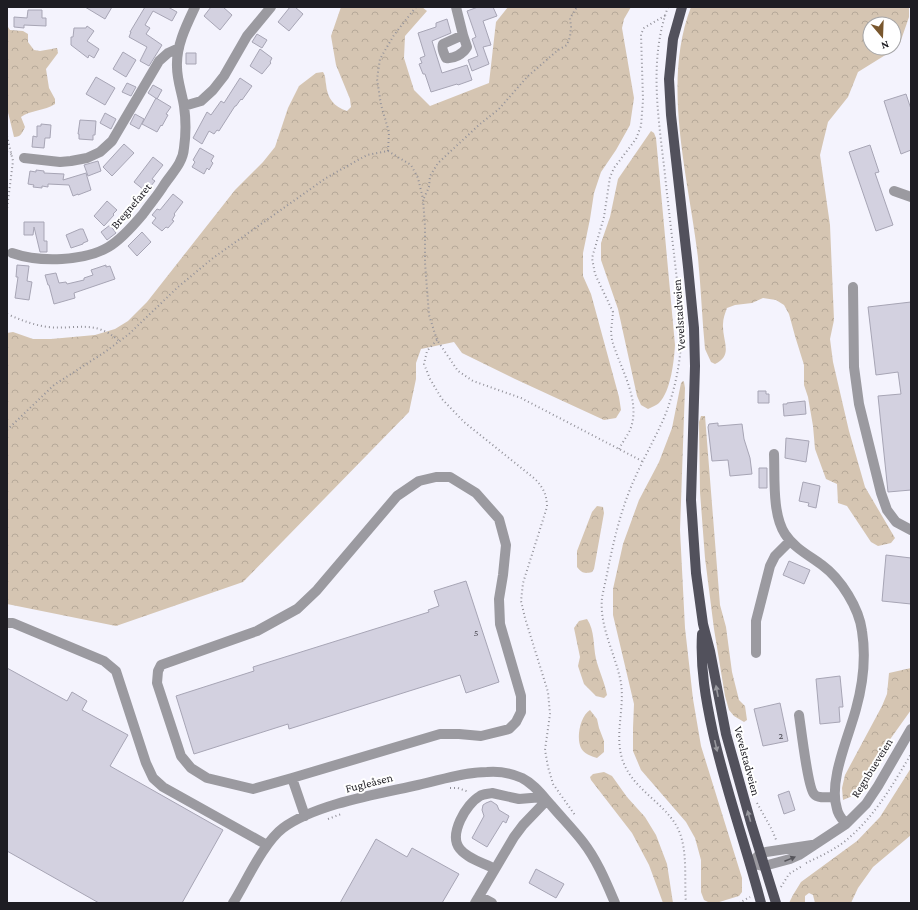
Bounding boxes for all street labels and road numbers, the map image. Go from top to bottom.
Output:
street label: Bregnefaret [108,179,155,232]
street label: Vevelstadveien [669,278,688,351]
street label: Vevelstadveien [731,725,763,798]
street label: Regnbueveien [848,735,896,800]
street label: Fugleåsen [344,770,395,796]

